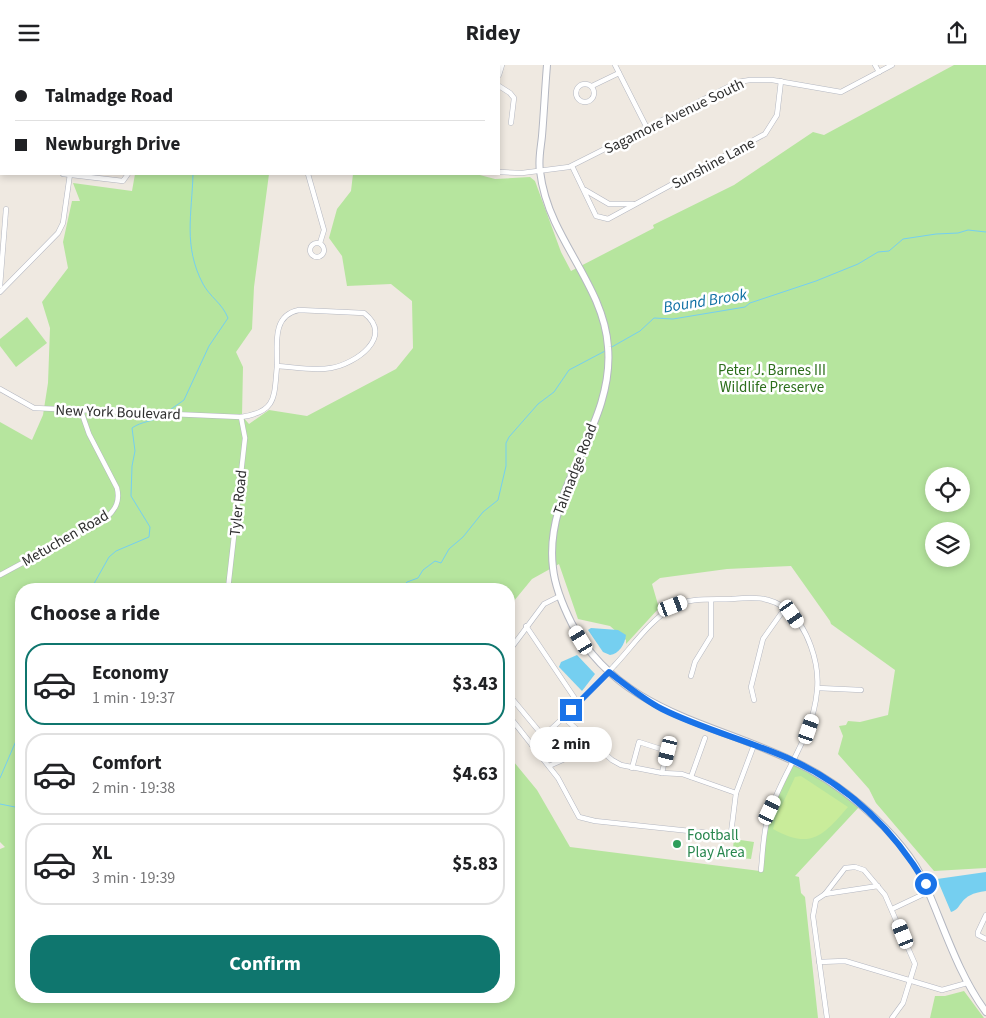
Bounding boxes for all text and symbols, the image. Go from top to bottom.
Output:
text: Ridey [466,17,520,49]
icon: menu [15,19,43,47]
icon: share [943,19,971,47]
street label: Sagamore Avenue South [601,73,748,159]
text: Talmadge Road [45,83,173,110]
text: Newburgh Drive [45,131,180,158]
street label: Sunshine Lane [668,133,759,194]
water label: Bound Brook [662,283,749,318]
park label: Peter J. Barnes III Wildlife Preserve [718,360,826,398]
street label: New York Boulevard [55,400,181,425]
street label: Talmadge Road [548,420,603,518]
map controls [925,467,970,567]
button: locate [925,467,970,512]
street label: Tyler Road [225,469,252,537]
street label: Metuchen Road [18,505,113,572]
button: layers [925,522,970,567]
car [656,594,689,618]
text: Choose a ride [30,597,160,629]
car [777,597,806,631]
car [566,623,595,657]
text: Economy [92,660,169,687]
icon: car [32,662,77,707]
text: $3.43 [452,671,498,698]
text: 1 min · 19:37 [92,687,175,709]
route end [560,699,582,721]
car [797,712,820,746]
callout: 2 min [530,727,612,763]
text: 2 min [552,733,590,755]
car [657,735,678,767]
text: Comfort [92,750,162,777]
icon: car [32,752,77,797]
text: $4.63 [452,761,498,788]
text: 2 min · 19:38 [92,777,175,799]
car [756,793,783,827]
place label: Football Play Area [687,825,745,863]
marker: Football Play Area [671,838,683,850]
text: XL [92,840,113,867]
icon: car [32,842,77,887]
text: $5.83 [452,851,498,878]
text: 3 min · 19:39 [92,867,175,889]
route start [915,873,937,895]
car [890,917,915,951]
button: Confirm [30,935,500,993]

